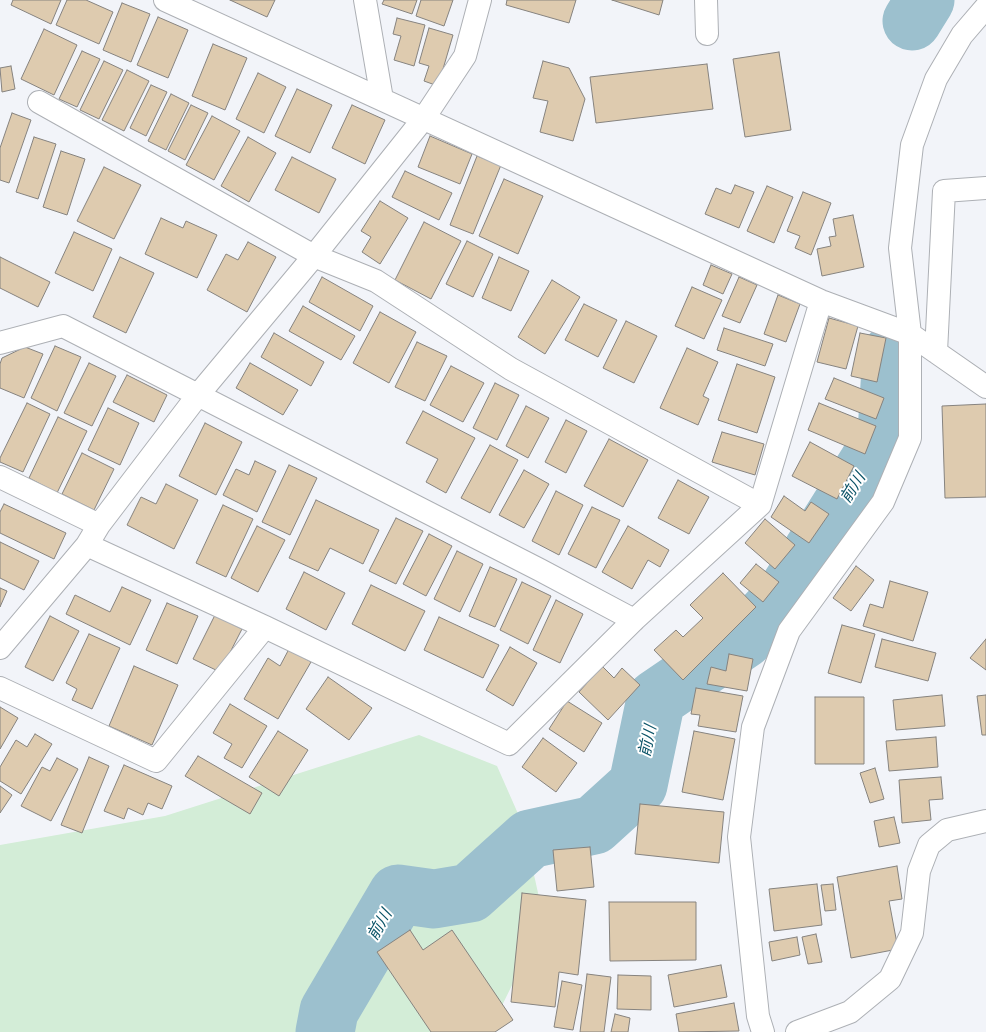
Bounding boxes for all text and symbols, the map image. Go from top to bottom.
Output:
water label: 前川 [836,469,870,507]
water label: 前川 [635,723,661,759]
water label: 前川 [364,906,396,944]

